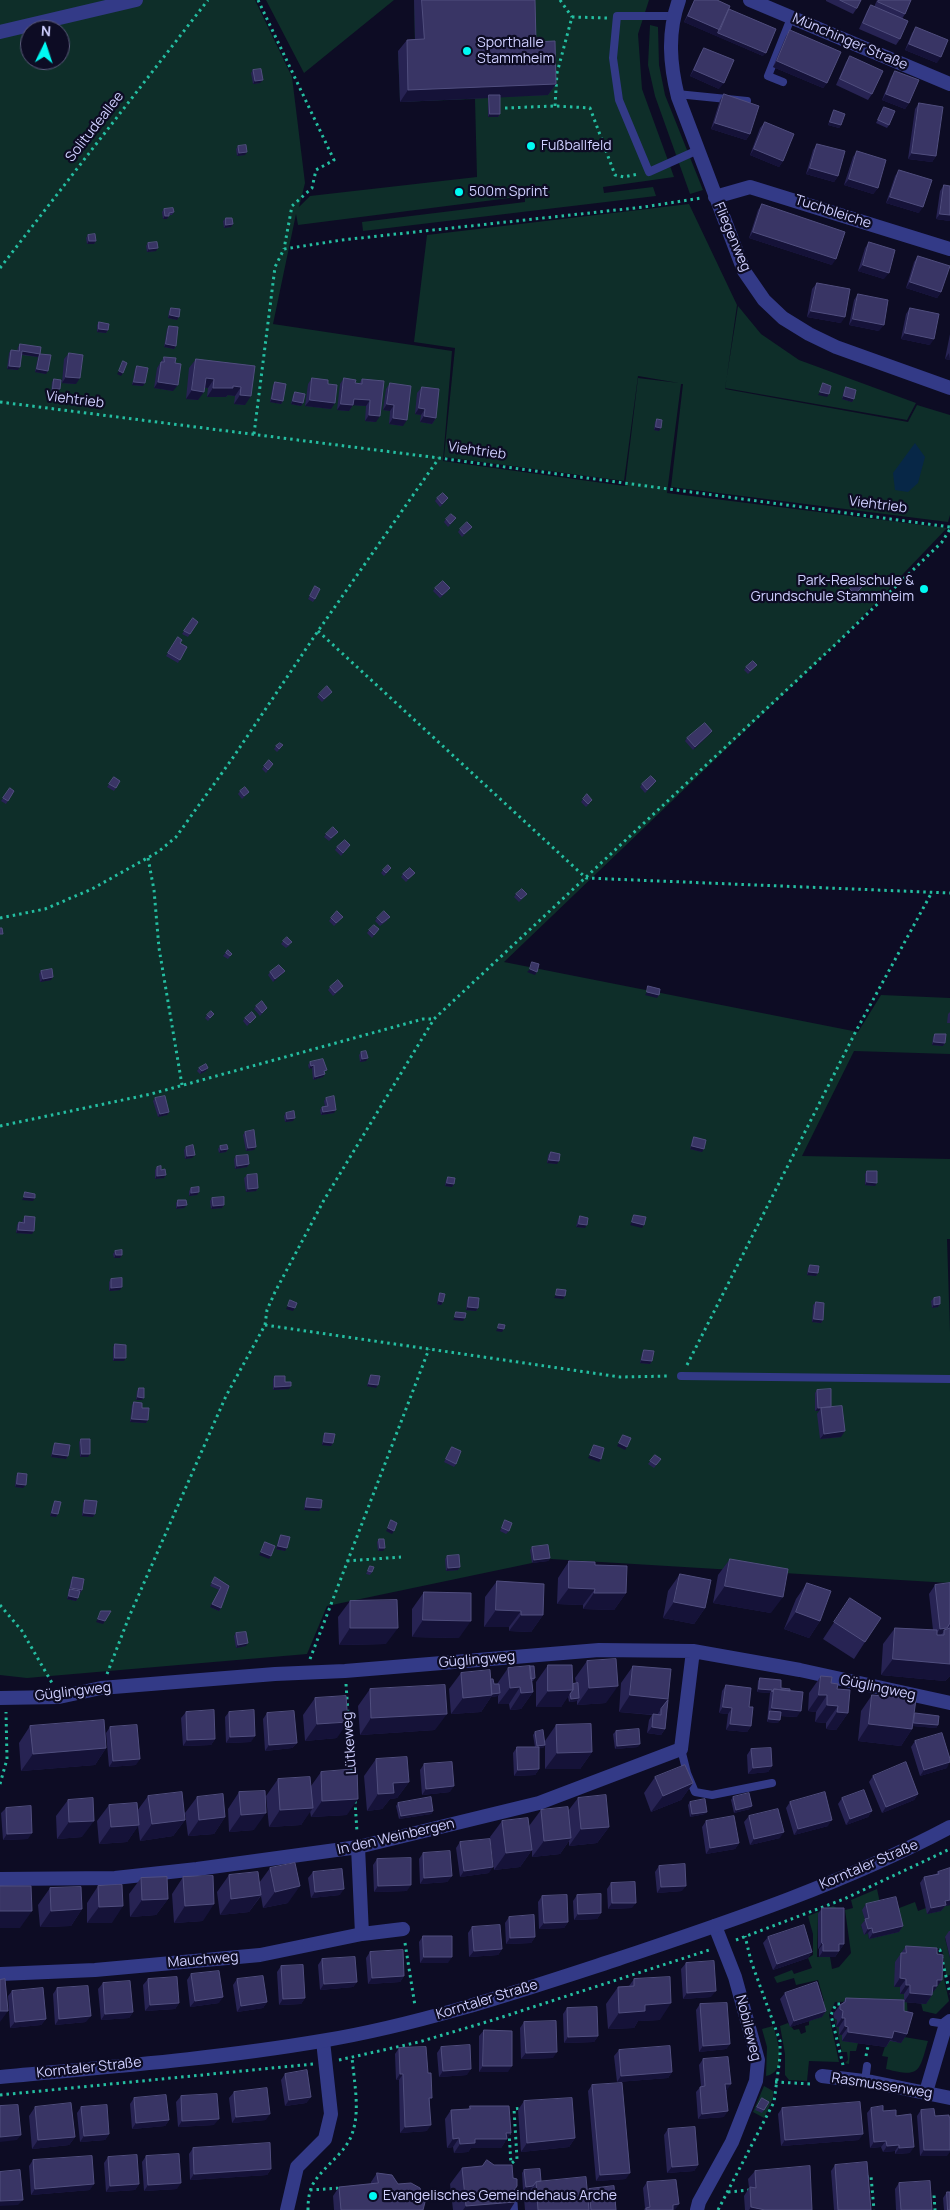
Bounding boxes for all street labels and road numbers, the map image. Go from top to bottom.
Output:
street label: Münchinger Straße [790,10,910,74]
street label: Solitudeallee [62,89,128,165]
street label: Tuchbleiche [793,192,873,232]
street label: Fliegenweg [710,200,754,274]
street label: Viehtrieb [45,388,105,412]
street label: Viehtrieb [447,439,507,463]
street label: Viehtrieb [848,493,908,517]
street label: Güglingweg [438,1648,516,1672]
street label: Güglingweg [839,1672,917,1704]
street label: Güglingweg [34,1679,112,1705]
street label: Lütkeweg [339,1711,361,1775]
street label: In den Weinbergen [336,1815,456,1859]
street label: Korntaler Straße [817,1837,921,1893]
street label: Mauchweg [167,1949,239,1971]
street label: Korntaler Straße [434,1977,540,2023]
street label: Nobileweg [732,1993,764,2063]
street label: Korntaler Straße [36,2054,142,2082]
street label: Rasmussenweg [830,2070,934,2102]

